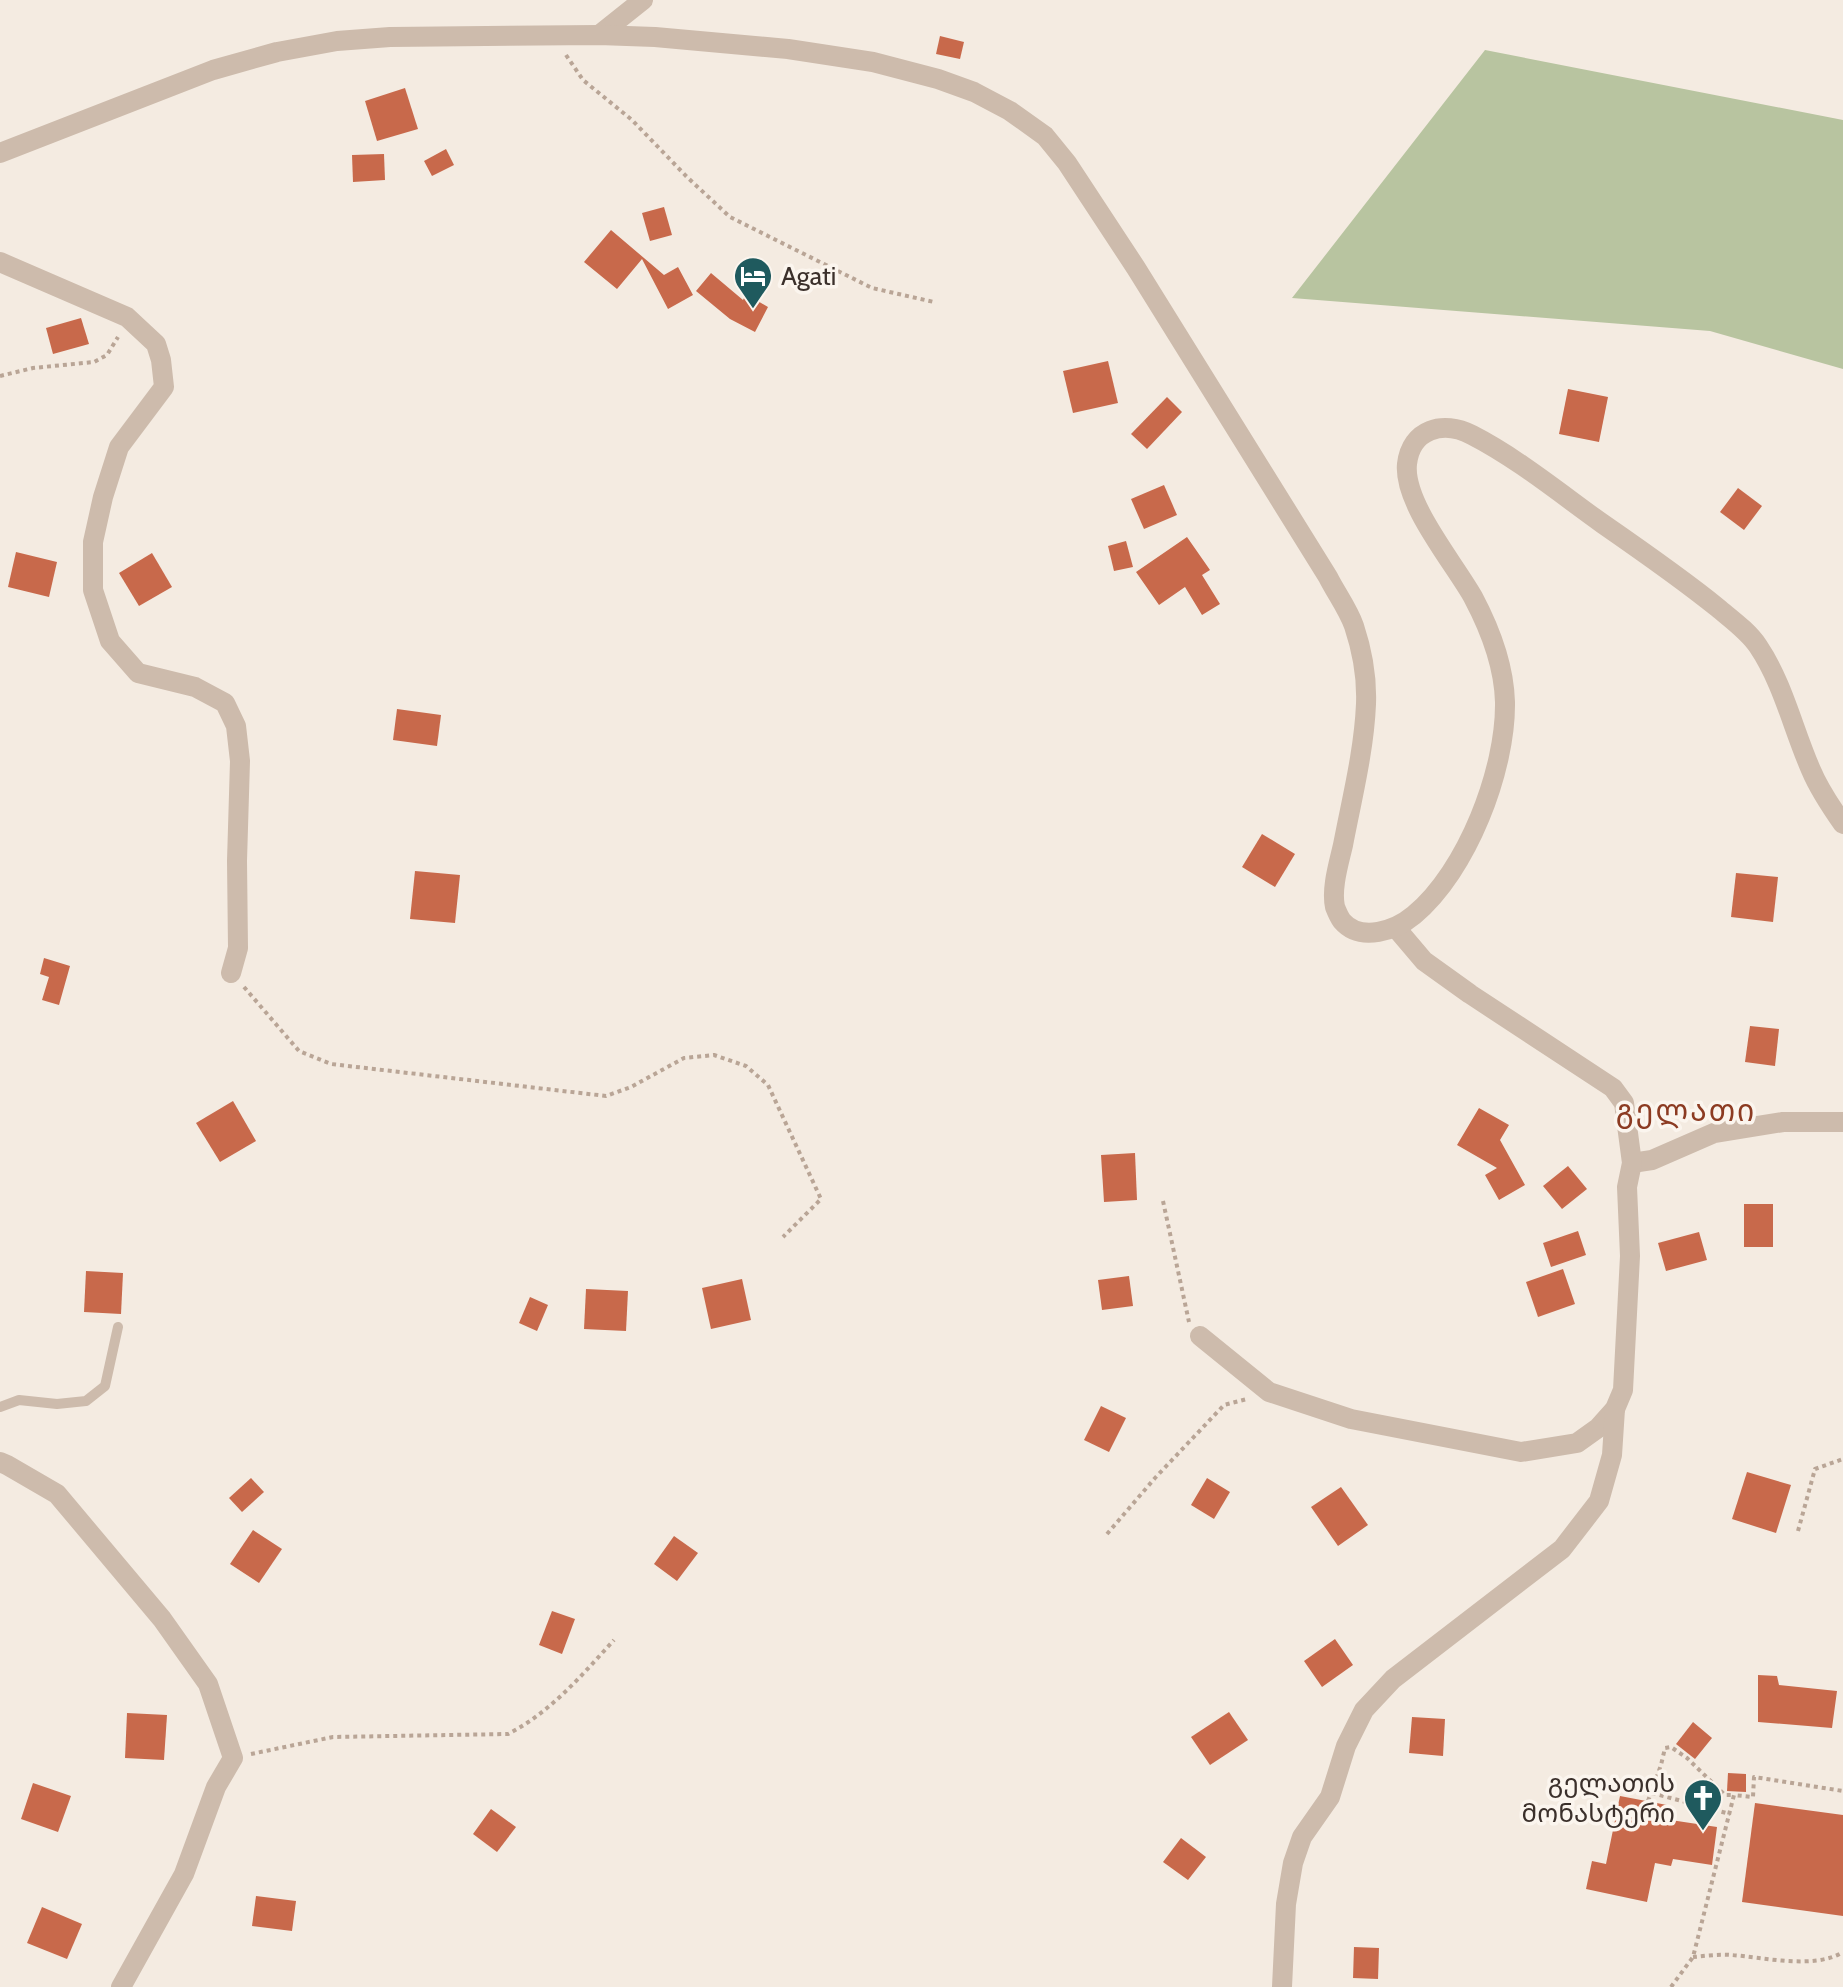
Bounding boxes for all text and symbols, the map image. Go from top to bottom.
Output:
hotel icon: Agati [732,255,774,310]
place label: Agati [781,260,836,292]
district label: გელათი [1616,1092,1756,1129]
place label: გელათის მონასტერი [1522,1767,1675,1829]
church icon: გელათის მონასტერი [1682,1777,1724,1832]

